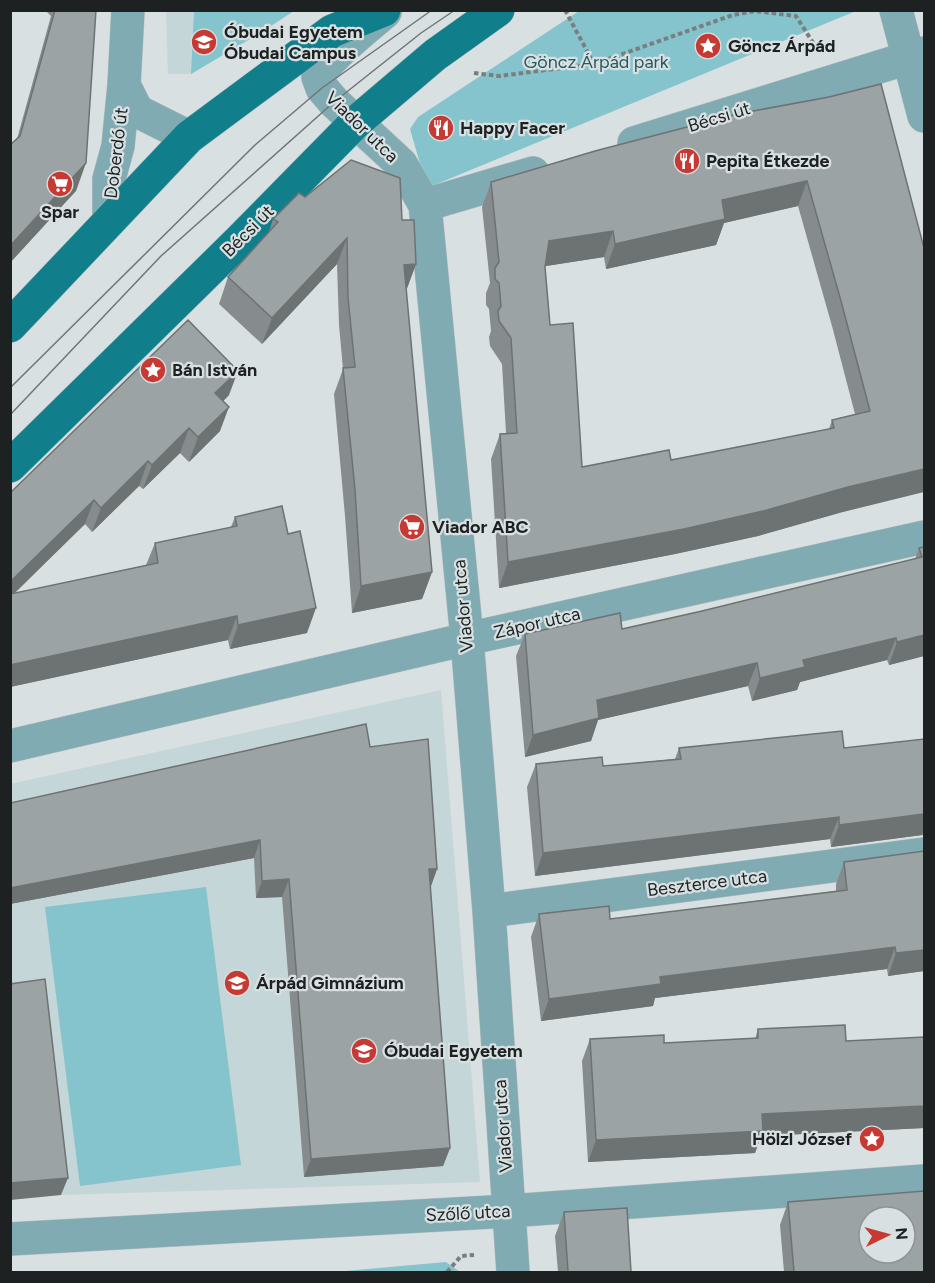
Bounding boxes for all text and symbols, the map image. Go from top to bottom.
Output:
place label: Óbudai Egyetem Óbudai Campus [224,21,363,64]
school or university icon: Óbudai Egyetem Óbudai Campus [189,27,219,57]
place icon: Göncz Árpád [693,31,723,61]
place label: Göncz Árpád [728,35,835,57]
park label: Göncz Árpád park [524,51,669,73]
street label: Viador utca [321,87,403,167]
street label: Bécsi út [685,97,753,137]
street label: Doberdó út [100,106,133,200]
restaurant icon: Happy Facer [426,113,456,143]
place label: Happy Facer [460,117,565,139]
restaurant icon: Pepita Étkezde [672,146,702,176]
place label: Pepita Étkezde [706,150,829,172]
supermarket icon: Spar [45,169,75,199]
street label: Bécsi út [217,200,279,262]
place label: Spar [41,201,79,223]
place icon: Bán István [138,355,168,385]
place label: Bán István [172,359,257,381]
supermarket icon: Viador ABC [397,512,427,542]
place label: Viador ABC [432,516,529,538]
street label: Viador utca [448,559,478,653]
street label: Zápor utca [492,602,582,644]
street label: Beszterce utca [646,865,768,901]
school or university icon: Árpád Gimnázium [222,968,252,998]
place label: Árpád Gimnázium [256,972,404,994]
school or university icon: Óbudai Egyetem [349,1036,379,1066]
place label: Óbudai Egyetem [384,1040,523,1062]
street label: Viador utca [489,1079,517,1173]
place icon: Hölzl József [857,1124,887,1154]
place label: Hölzl József [752,1128,853,1150]
street label: Szőlő utca [425,1200,511,1226]
north arrow [857,1205,917,1265]
text: N [891,1227,911,1241]

